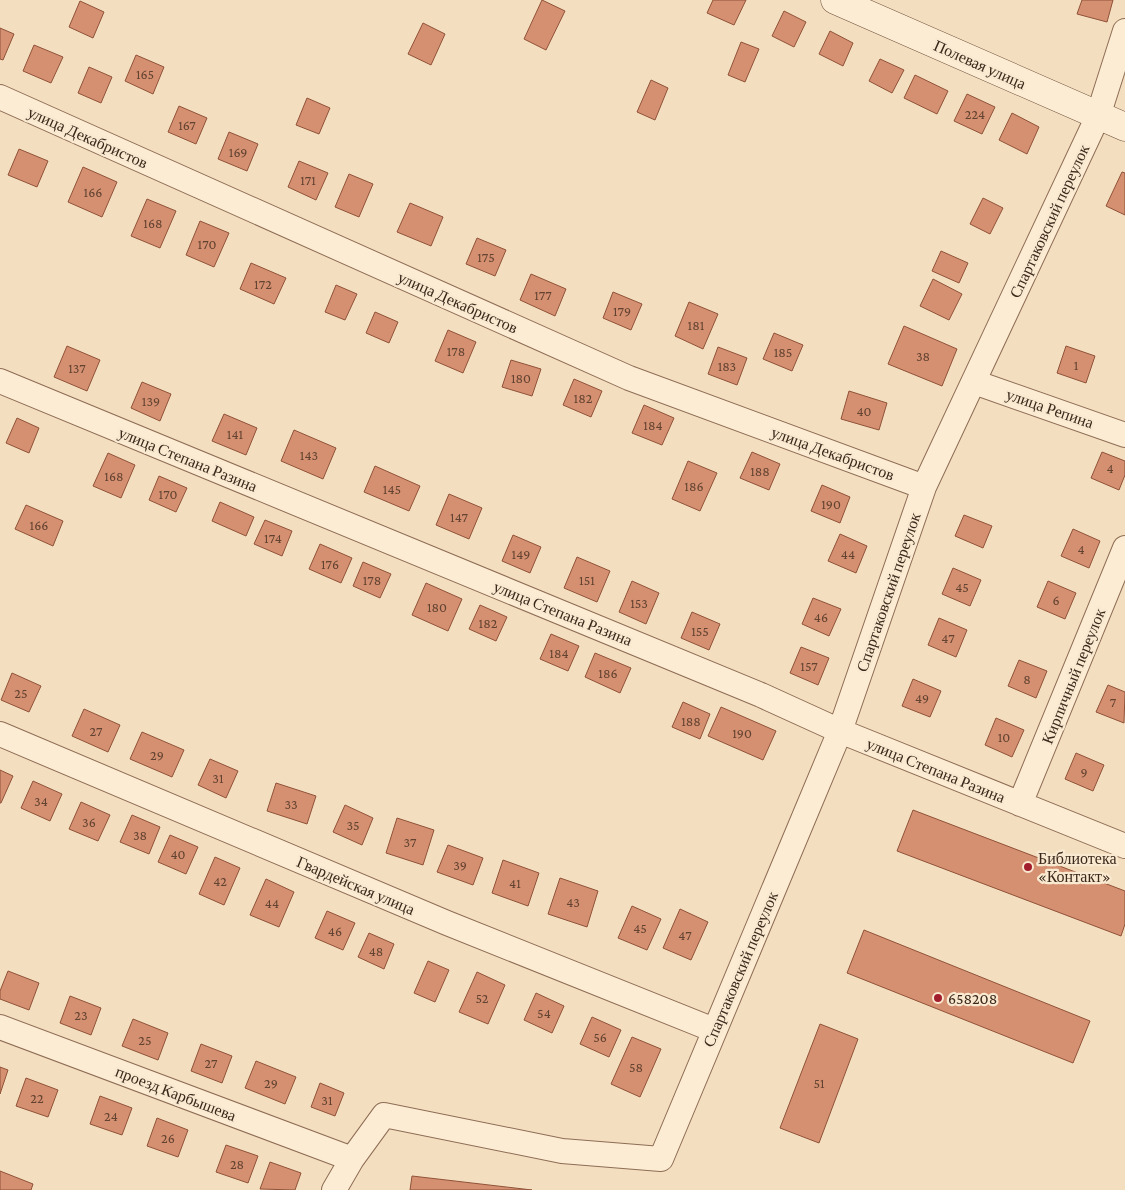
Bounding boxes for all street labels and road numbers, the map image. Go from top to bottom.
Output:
street label: Полевая улица [931,37,1028,93]
street label: улица Декабристов [25,103,151,173]
street label: Спартаковский переулок [1006,142,1094,301]
street label: улица Декабристов [395,268,521,338]
street label: улица Репина [1004,386,1096,432]
street label: улица Декабристов [769,423,897,485]
street label: улица Степана Разина [116,424,260,496]
street label: Спартаковский переулок [853,510,925,674]
street label: улица Степана Разина [491,578,635,650]
street label: Кирпичный переулок [1038,606,1109,747]
street label: улица Степана Разина [864,735,1008,807]
street label: Гвардейская улица [294,853,417,919]
street label: Спартаковский переулок [700,889,782,1050]
street label: проезд Карбышева [113,1063,238,1125]

